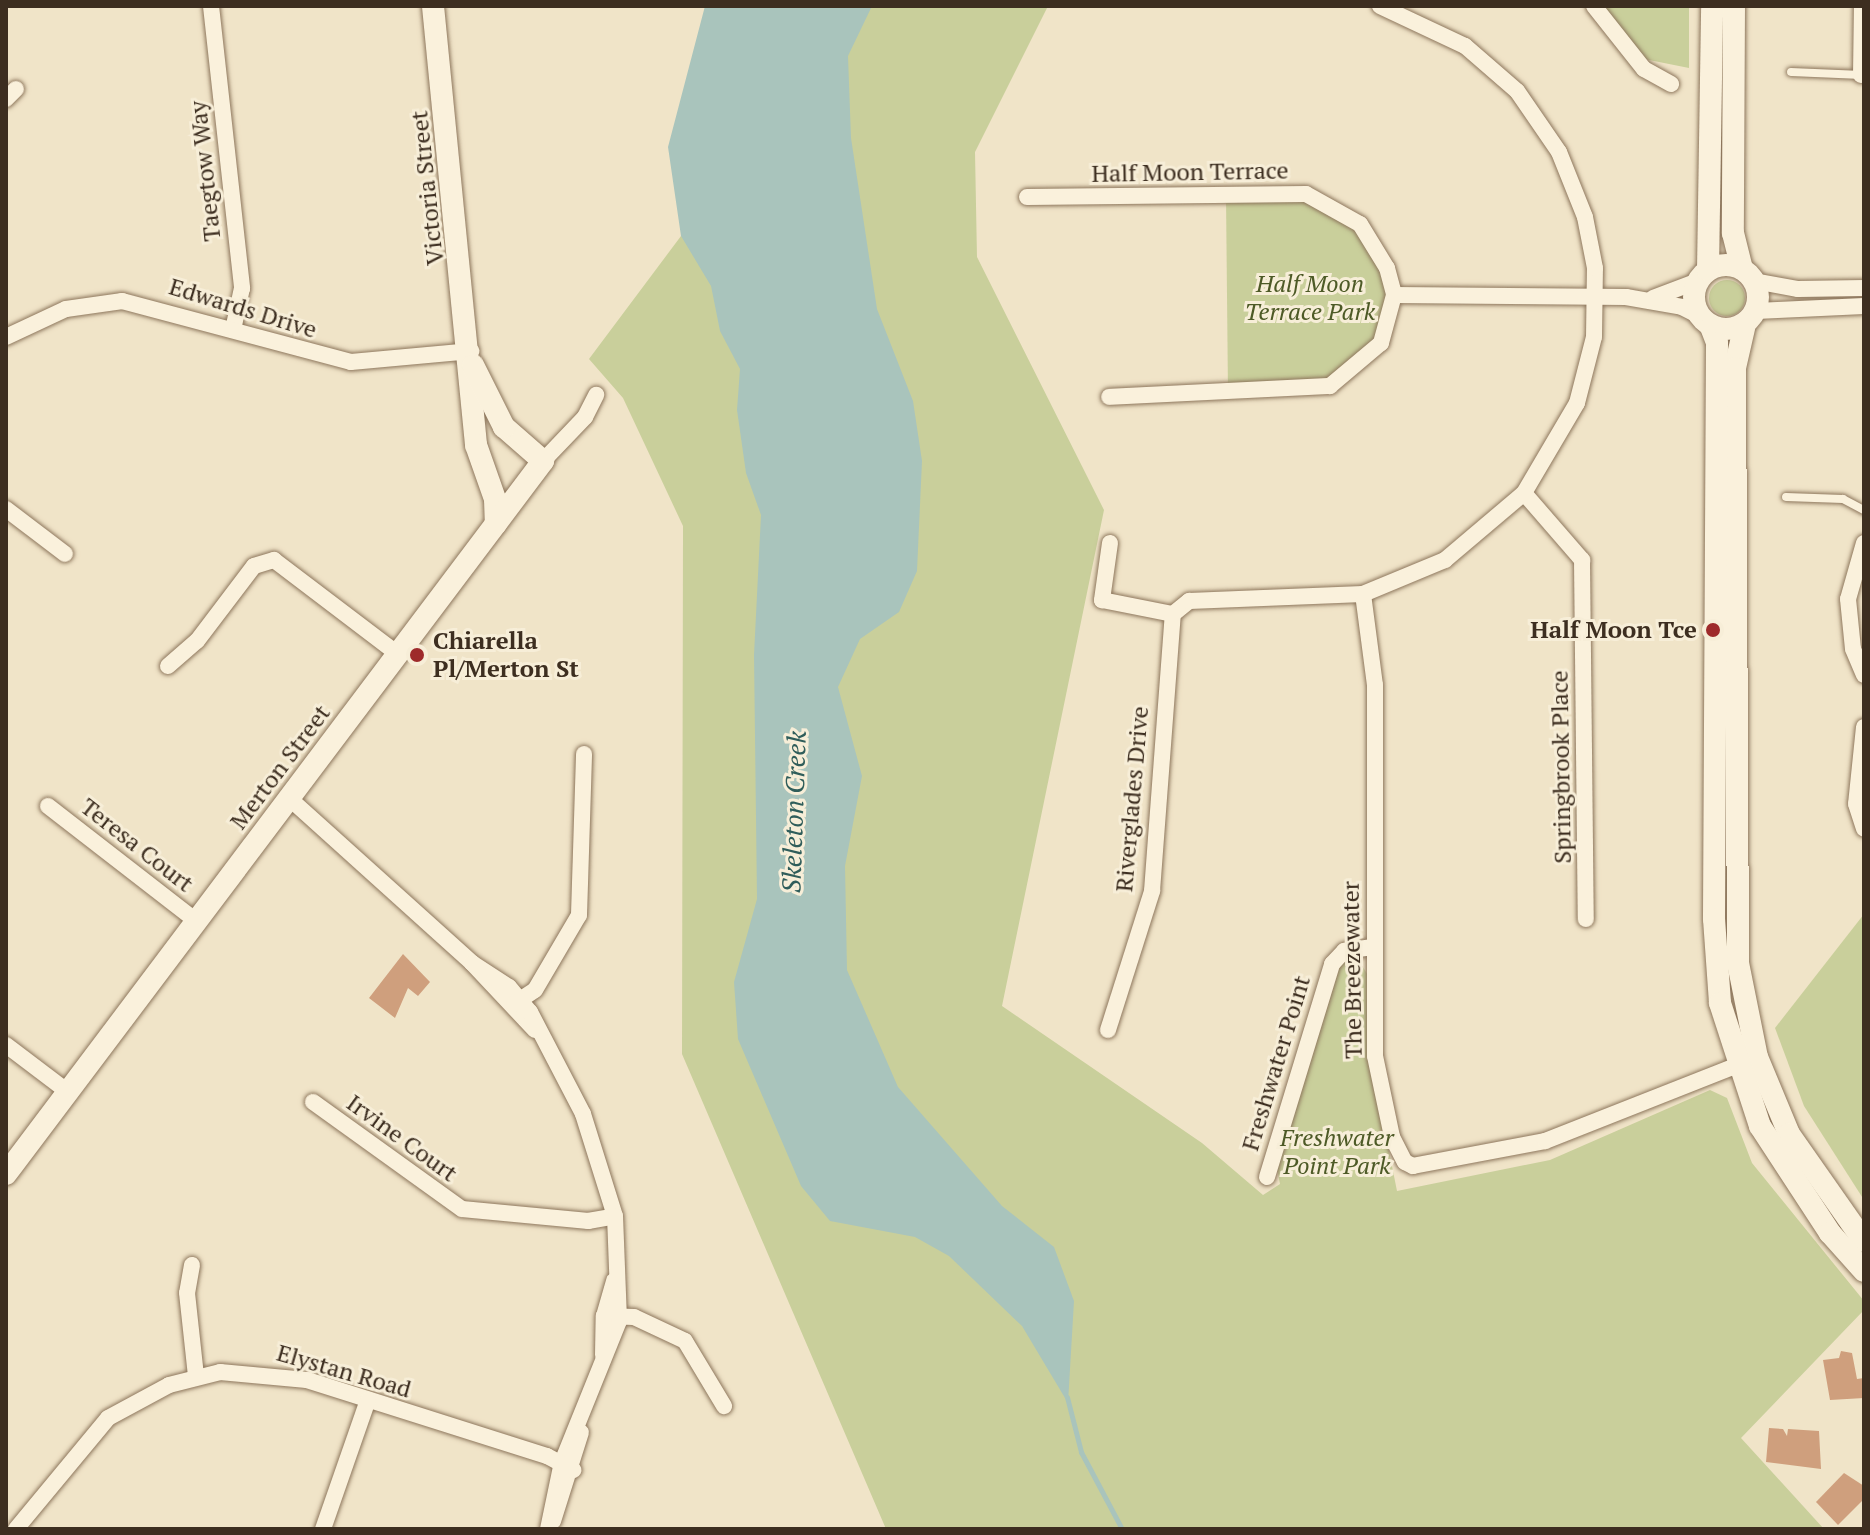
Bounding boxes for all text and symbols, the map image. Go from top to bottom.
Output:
street label: Taegtow Way [183,99,227,243]
street label: Victoria Street [405,109,449,267]
street label: Half Moon Terrace [1091,156,1289,188]
park label: Half Moon Terrace Park [1245,270,1375,326]
street label: Edwards Drive [166,272,320,344]
place label: Half Moon Tce [1530,616,1697,644]
marker: Half Moon Tce [1704,621,1722,639]
place label: Chiarella Pl/Merton St [433,627,579,683]
marker: Chiarella Pl/Merton St [408,646,426,664]
street label: Springbrook Place [1545,670,1577,864]
street label: Merton Street [224,699,336,835]
street label: Riverglades Drive [1110,705,1154,893]
water label: Skeleton Creek [776,731,812,893]
street label: Teresa Court [75,792,199,898]
street label: The Breezewater [1336,881,1368,1059]
street label: Freshwater Point [1236,972,1316,1154]
street label: Irvine Court [341,1088,463,1188]
park label: Freshwater Point Park [1280,1124,1394,1180]
street label: Elystan Road [274,1338,414,1404]

